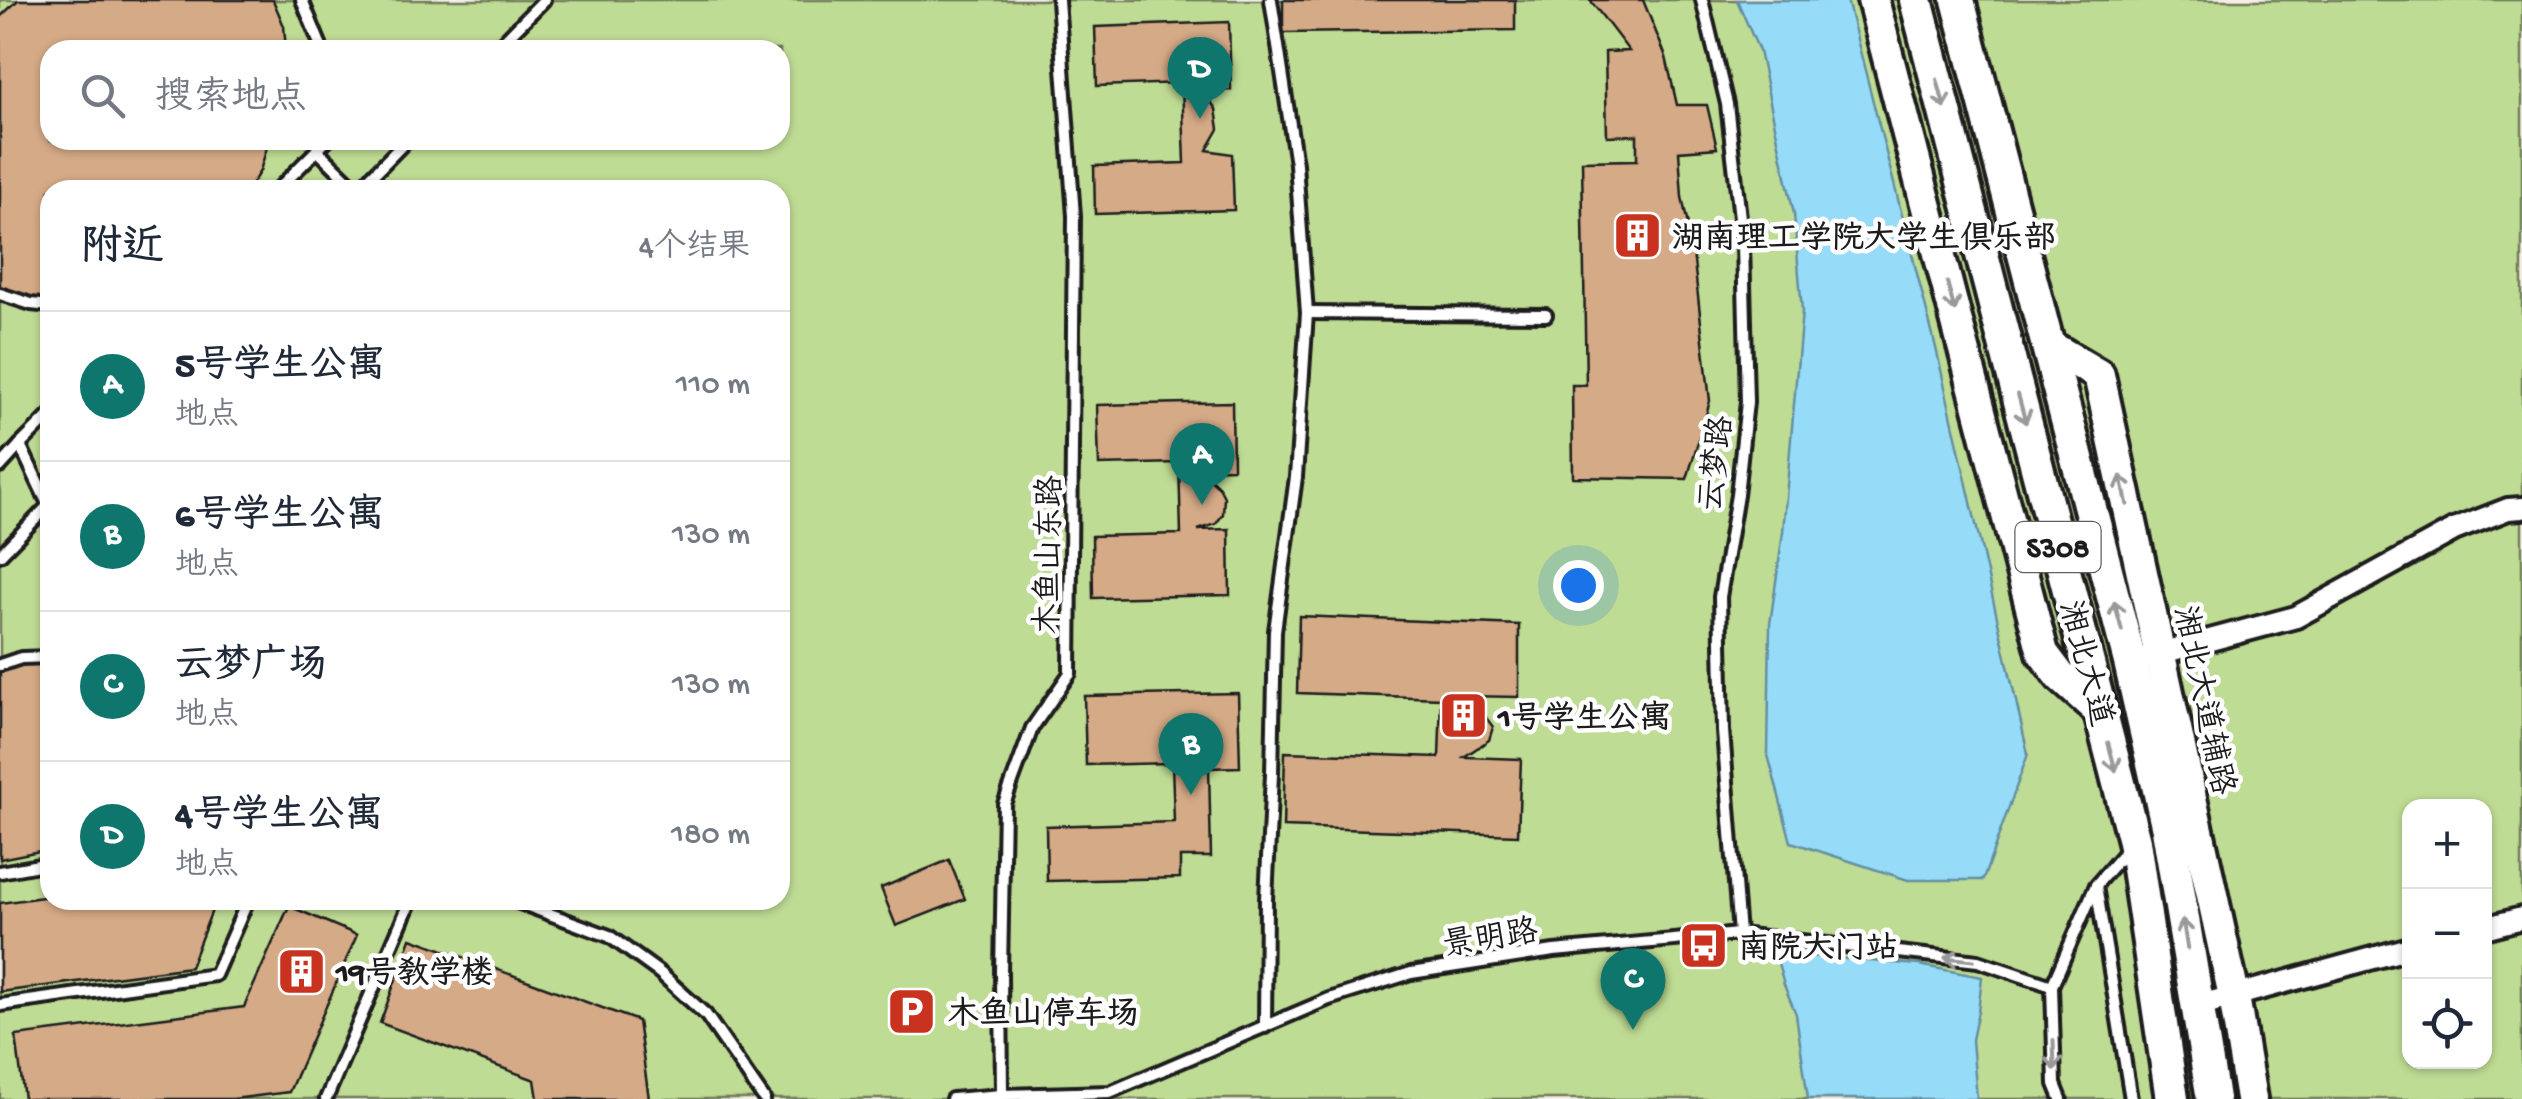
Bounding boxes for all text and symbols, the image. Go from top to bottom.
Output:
pin: D [1168,36,1232,119]
search box [40,40,790,150]
icon: search [75,68,130,123]
text: 搜索地点 [155,78,307,122]
one-way arrow [1932,78,1951,109]
building icon: 湖南理工学院大学生俱乐部 [1611,210,1663,262]
place label: 湖南理工学院大学生俱乐部 [1672,220,2056,260]
text: 附近 [80,226,164,275]
text: 4个结果 [639,230,750,268]
one-way arrow [1943,280,1961,312]
text: 5号学生公寓 [175,346,385,390]
text: A [103,367,122,405]
text: 110 m [676,367,750,405]
one-way arrow [2014,392,2032,424]
text: 地点 [175,398,239,436]
street label: 云梦路 [1692,413,1744,514]
pin: A [1170,422,1234,505]
street label: 木鱼山东路 [1030,475,1072,635]
one-way arrow [2114,475,2133,507]
text: 6号学生公寓 [175,496,384,540]
text: B [104,517,121,555]
text: 130 m [672,517,750,555]
road number: S308 [2016,522,2100,572]
text: 地点 [175,548,239,586]
your location [1553,560,1604,611]
street label: 湘北大道 [2048,597,2119,731]
one-way arrow [2108,601,2126,633]
street label: 湘北大道辅路 [2163,603,2242,799]
text: 云梦广场 [175,646,327,690]
text: C [104,667,121,705]
text: 130 m [672,667,750,705]
building icon: 1号学生公寓 [1437,690,1489,742]
text: 地点 [175,698,239,736]
place label: 1号学生公寓 [1497,700,1671,740]
pin: B [1158,712,1224,795]
one-way arrow [2104,741,2123,773]
text: 4号学生公寓 [175,796,383,840]
map controls [2402,799,2492,1069]
button: + [2402,799,2492,889]
text: D [102,817,123,855]
text: 180 m [671,817,750,855]
text: 地点 [175,848,239,886]
button: − [2402,889,2492,979]
street label: 景明路 [1440,913,1541,967]
one-way arrow [2175,918,2194,951]
bus stop icon: 南院大门站 [1677,920,1729,972]
place label: 南院大门站 [1738,930,1898,970]
building icon: 19号教学楼 [275,945,327,997]
pin: C [1600,948,1666,1030]
one-way arrow [1943,949,1975,968]
place label: 19号教学楼 [335,955,493,995]
button: locate [2402,979,2492,1069]
parking icon: 木鱼山停车场 [886,986,938,1038]
place label: 木鱼山停车场 [947,996,1139,1036]
one-way arrow [2045,1038,2064,1070]

